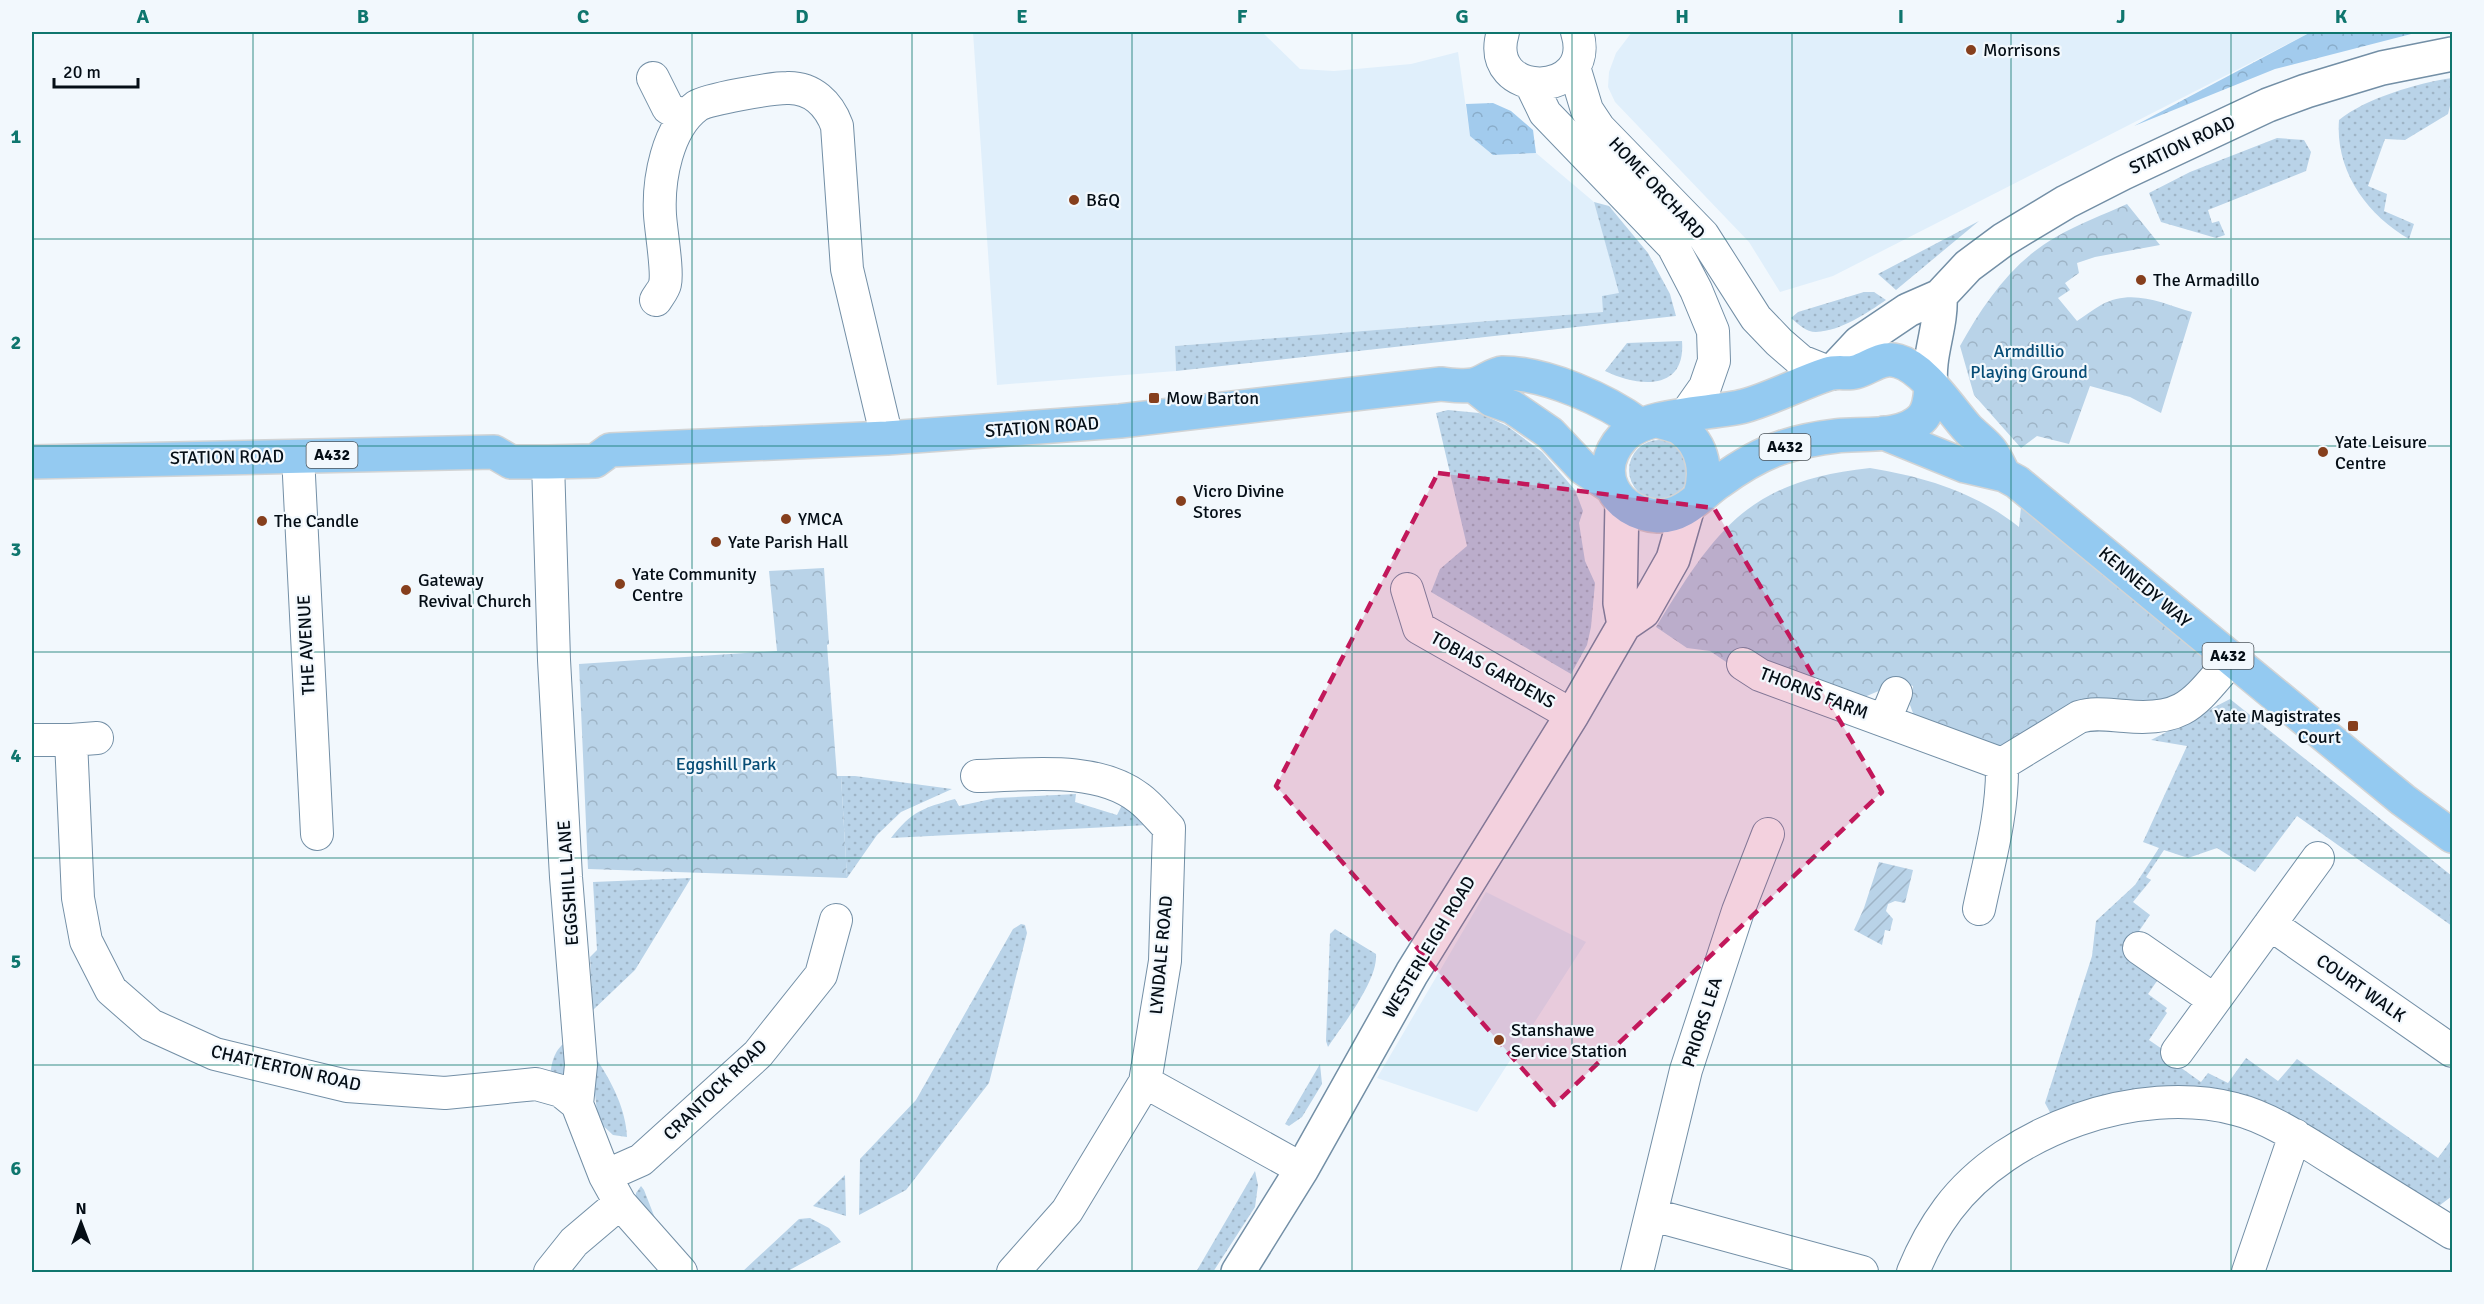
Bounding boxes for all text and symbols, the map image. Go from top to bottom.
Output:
text: A [137,4,150,29]
text: B [357,4,369,29]
text: C [577,4,589,29]
text: D [795,4,809,29]
text: E [1016,4,1028,29]
text: F [1237,4,1248,29]
text: G [1455,4,1469,29]
text: H [1675,4,1689,29]
text: I [1898,4,1904,29]
text: J [2116,4,2126,29]
text: K [2335,4,2348,29]
place label: Morrisons [1983,39,2060,61]
marker: Morrisons [1964,43,1978,57]
scale bar [54,51,138,89]
text: 20 m [63,61,101,83]
street label: STATION ROAD [2126,111,2238,179]
text: 1 [11,124,22,149]
street label: HOME ORCHARD [1604,132,1710,244]
place label: B&Q [1086,189,1120,211]
marker: B&Q [1067,193,1081,207]
place label: The Armadillo [2153,269,2260,291]
marker: The Armadillo [2134,273,2148,287]
text: 2 [11,330,21,355]
park label: Armdillio Playing Ground [1970,340,2088,383]
place label: Mow Barton [1166,387,1259,409]
marker: Mow Barton [1147,391,1161,405]
street label: STATION ROAD [984,412,1100,442]
place label: Yate Leisure Centre [2335,431,2427,474]
road number: A432 [1760,434,1810,460]
road number: A432 [306,442,358,468]
street label: STATION ROAD [170,445,284,469]
marker: Yate Leisure Centre [2316,445,2330,459]
place label: Vicro Divine Stores [1193,480,1284,523]
marker: Vicro Divine Stores [1174,494,1188,508]
place label: YMCA [798,508,843,530]
place label: The Candle [274,510,359,532]
marker: YMCA [779,512,793,526]
marker: The Candle [255,514,269,528]
place label: Yate Parish Hall [728,531,848,553]
marker: Yate Parish Hall [709,535,723,549]
text: 3 [11,537,21,562]
street label: KENNEDY WAY [2094,542,2196,632]
place label: Yate Community Centre [632,563,757,606]
place label: Gateway Revival Church [418,569,532,612]
marker: Yate Community Centre [613,577,627,591]
marker: Gateway Revival Church [399,583,413,597]
street label: THE AVENUE [292,594,320,696]
street label: TOBIAS GARDENS [1427,627,1559,713]
road number: A432 [2202,643,2254,669]
street label: THORNS FARM [1757,662,1871,724]
place label: Yate Magistrates Court [2214,705,2341,748]
marker: Yate Magistrates Court [2346,719,2360,733]
text: 4 [11,743,22,768]
park label: Eggshill Park [676,753,776,775]
street label: EGGSHILL LANE [553,820,583,946]
street label: WESTERLEIGH ROAD [1378,872,1480,1022]
street label: LYNDALE ROAD [1145,895,1177,1015]
text: 5 [11,949,21,974]
street label: COURT WALK [2312,949,2410,1027]
street label: PRIORS LEA [1677,974,1727,1070]
place label: Stanshawe Service Station [1511,1019,1627,1062]
marker: Stanshawe Service Station [1492,1033,1506,1047]
street label: CRANTOCK ROAD [659,1035,771,1145]
street label: CHATTERTON ROAD [209,1040,363,1096]
text: 6 [11,1156,22,1181]
north arrow [51,1193,111,1253]
text: N [75,1199,87,1219]

